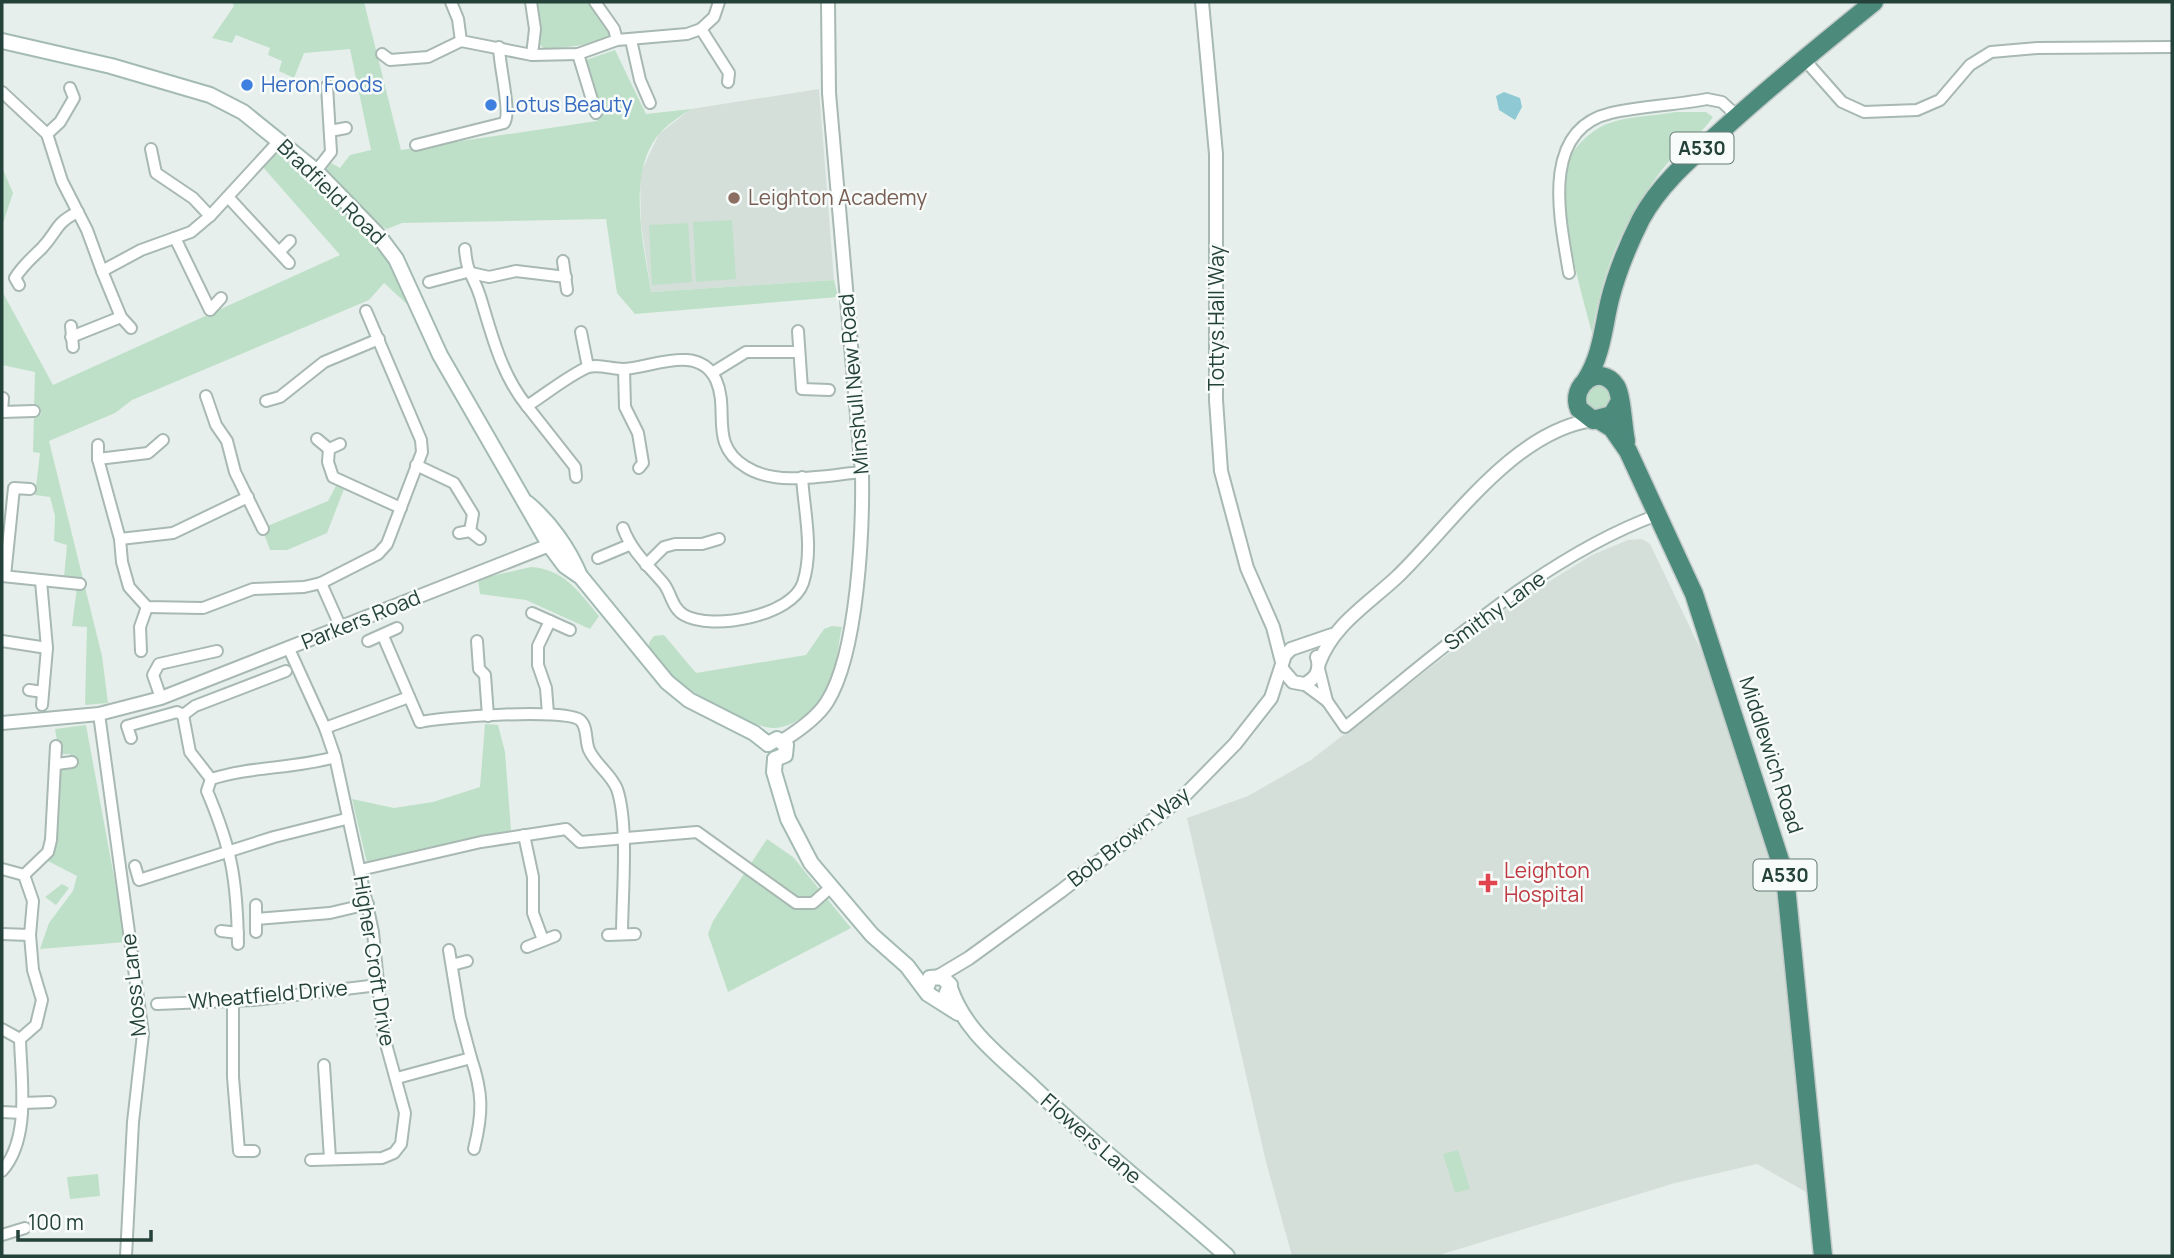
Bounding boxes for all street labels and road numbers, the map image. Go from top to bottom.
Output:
street label: Bradfield Road [271,132,392,250]
road number: A530 [1670,132,1734,164]
street label: Tottys Hall Way [1202,245,1230,391]
street label: Minshull New Road [831,293,875,476]
street label: Smithy Lane [1438,564,1551,656]
street label: Parkers Road [297,582,424,656]
street label: Middlewich Road [1733,673,1810,837]
street label: Bob Brown Way [1062,780,1195,893]
road number: A530 [1754,860,1816,890]
street label: Higher Croft Drive [348,874,402,1048]
street label: Moss Lane [114,932,152,1038]
street label: Wheatfield Drive [187,973,349,1015]
street label: Flowers Lane [1035,1087,1148,1190]

